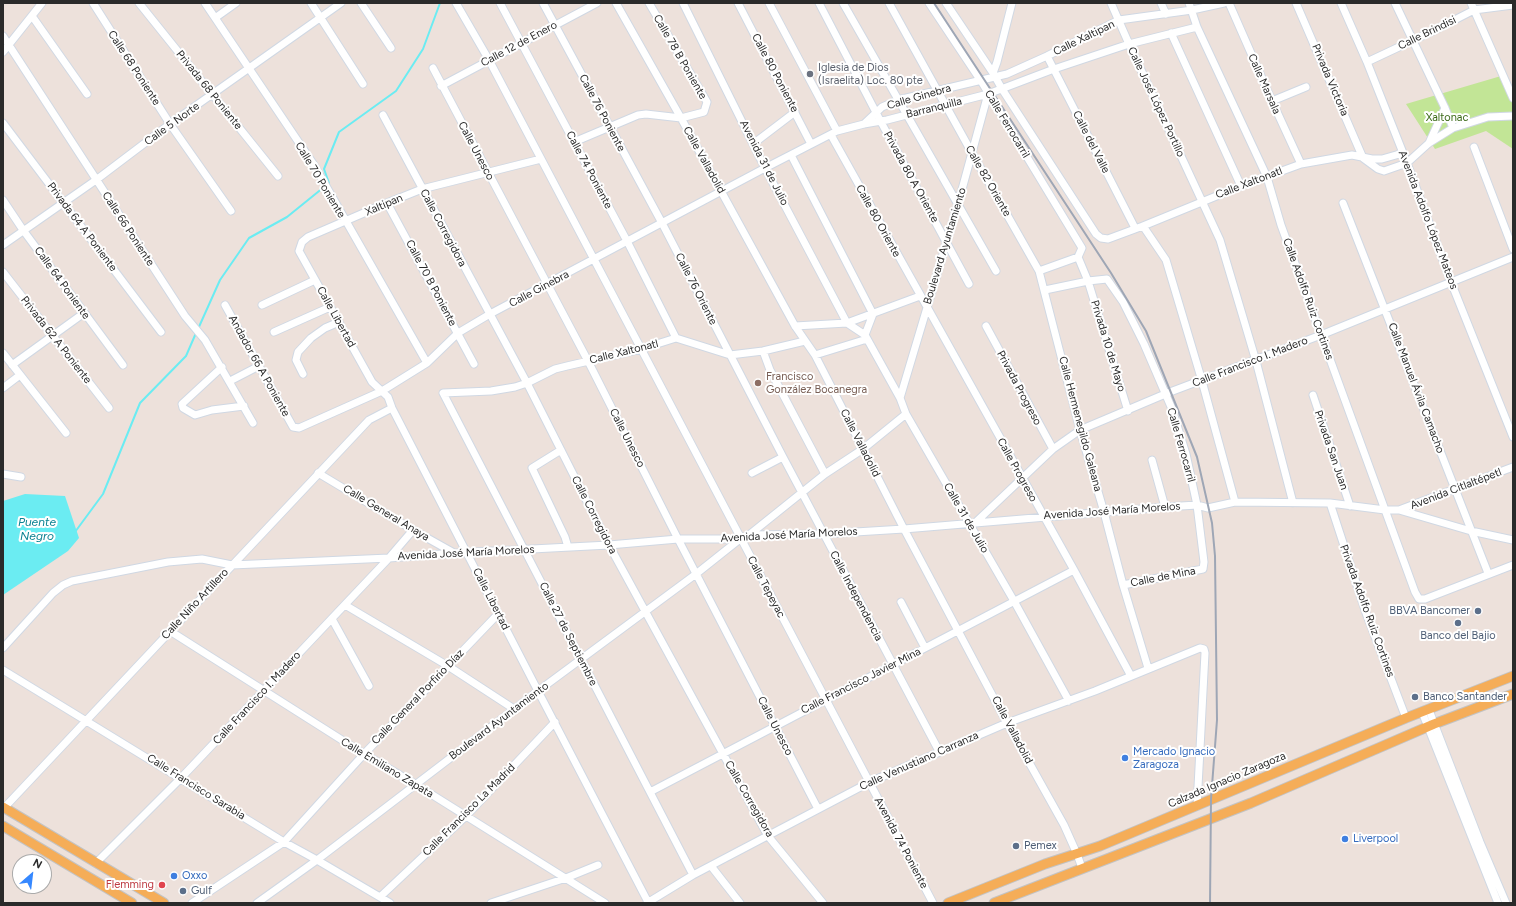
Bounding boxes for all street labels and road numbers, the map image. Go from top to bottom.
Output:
street label: Calle 78 B Poniente [650,12,710,102]
street label: Calle Brindisi [1396,13,1458,53]
street label: Calle Xaltipan [1051,17,1117,59]
street label: Calle 12 de Enero [479,18,559,70]
street label: Calle 68 Poniente [105,28,163,108]
street label: Calle 80 Poniente [749,31,801,115]
street label: Privada Victoria [1309,42,1351,118]
street label: Calle José López Portillo [1125,45,1187,159]
street label: Privada 68 Poniente [173,48,245,132]
street label: Calle Marsala [1245,52,1283,116]
street label: Calle 76 Poniente [576,72,628,154]
street label: Calle Ginebra [885,82,953,112]
street label: Calle Ferrocarril [982,88,1032,160]
street label: Barranquilla [905,95,963,121]
street label: Calle 5 Norte [142,100,202,148]
street label: Calle del Valle [1070,109,1112,175]
street label: Avenida 31 de Julio [737,118,791,208]
street label: Calle Unesco [455,119,497,183]
street label: Calle Valladolid [680,124,728,196]
street label: Calle 74 Poniente [563,129,615,211]
street label: Privada 80 A Oriente [880,129,942,225]
street label: Calle 70 Poniente [292,140,348,220]
street label: Calle 82 Oriente [962,143,1014,219]
street label: Avenida Adolfo López Mateos [1395,149,1461,291]
street label: Calle Xaltonatl [1214,164,1284,202]
street label: Privada 64 A Poniente [44,180,120,274]
street label: Calle 80 Oriente [853,183,903,259]
street label: Boulevard Ayuntamiento [921,186,969,306]
street label: Calle Corregidora [417,187,469,269]
street label: Calle 66 Poniente [99,189,157,269]
street label: Xaltipan [363,191,405,219]
street label: Calle Adolfo Ruiz Cortines [1280,236,1336,362]
street label: Calle 70 B Poniente [403,238,459,328]
street label: Calle 64 Poniente [31,244,93,322]
street label: Calle 76 Oriente [672,251,720,327]
street label: Calle Ginebra [507,268,571,310]
street label: Calle Libertad [314,284,358,350]
street label: Privada 62 A Poniente [18,294,94,386]
street label: Privada 10 de Mayo [1088,299,1128,393]
street label: Andador 66 A Poniente [226,313,292,419]
street label: Calle Manuel Ávila Camacho [1385,321,1447,455]
street label: Calle Francisco I. Madero [1190,334,1310,390]
street label: Calle Xaltonatl [588,337,660,367]
street label: Privada Progreso [994,348,1044,428]
street label: Calle Hermenegildo Galeana [1056,355,1104,493]
street label: Calle Unesco [606,406,648,470]
street label: Calle Ferrocarril [1164,406,1198,484]
street label: Calle Valladolid [837,407,883,479]
street label: Privada San Juan [1311,408,1351,492]
street label: Calle Progreso [994,436,1040,504]
street label: Avenida Citlaltépetl [1408,466,1504,512]
street label: Calle Corregidora [569,474,619,556]
street label: Calle 31 de Julio [941,481,991,555]
street label: Calle General Anaya [340,482,432,544]
street label: Avenida José María Morelos [1043,500,1181,522]
street label: Avenida José María Morelos [720,525,858,545]
street label: Avenida José María Morelos [397,543,535,563]
street label: Privada Adolfo Ruiz Cortines [1337,543,1397,679]
street label: Calle Independencia [827,549,885,643]
street label: Calle Tepeyac [744,554,788,620]
street label: Calle de Mina [1129,564,1197,590]
street label: Calle Niño Artillero [159,566,231,642]
street label: Calle Libertad [470,566,512,632]
street label: Calle 27 de Septiembre [536,580,600,688]
street label: Calle Francisco Javier Mina [799,645,923,717]
street label: Calle General Porfirio Díaz [369,647,467,747]
street label: Calle Francisco I. Madero [210,649,304,747]
street label: Boulevard Ayuntamiento [447,679,551,763]
street label: Calle Unesco [754,694,796,758]
street label: Calle Valladolid [989,694,1035,766]
street label: Calle Venustiano Carranza [857,729,981,793]
street label: Calle Emiliano Zapata [338,735,436,801]
street label: Calzada Ignacio Zaragoza [1166,749,1288,811]
street label: Calle Francisco Sarabia [144,751,248,823]
street label: Calle Corregidora [722,758,776,840]
street label: Calle Francisco La Madrid [420,761,518,859]
street label: Avenida 74 Poniente [871,795,931,891]

